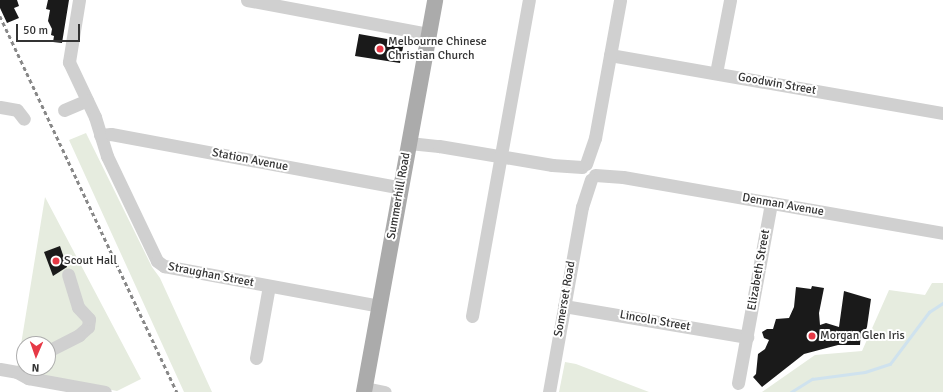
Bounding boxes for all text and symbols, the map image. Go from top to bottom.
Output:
scale bar [18,16,82,42]
text: 50 m [23,23,48,38]
place label: Melbourne Chinese Christian Church [388,35,487,63]
marker: Melbourne Chinese Christian Church [375,44,385,54]
street label: Goodwin Street [737,70,817,98]
street label: Station Avenue [211,146,289,174]
street label: Summerhill Road [384,152,414,240]
street label: Denman Avenue [741,191,825,219]
street label: Elizabeth Street [745,228,773,312]
place label: Scout Hall [64,254,117,268]
marker: Scout Hall [51,256,61,266]
street label: Straughan Street [167,260,255,290]
street label: Somerset Road [551,260,579,338]
street label: Lincoln Street [618,308,692,334]
place label: Morgan Glen Iris [820,329,905,343]
marker: Morgan Glen Iris [807,331,817,341]
north arrow [16,336,56,376]
text: N [32,361,40,374]

